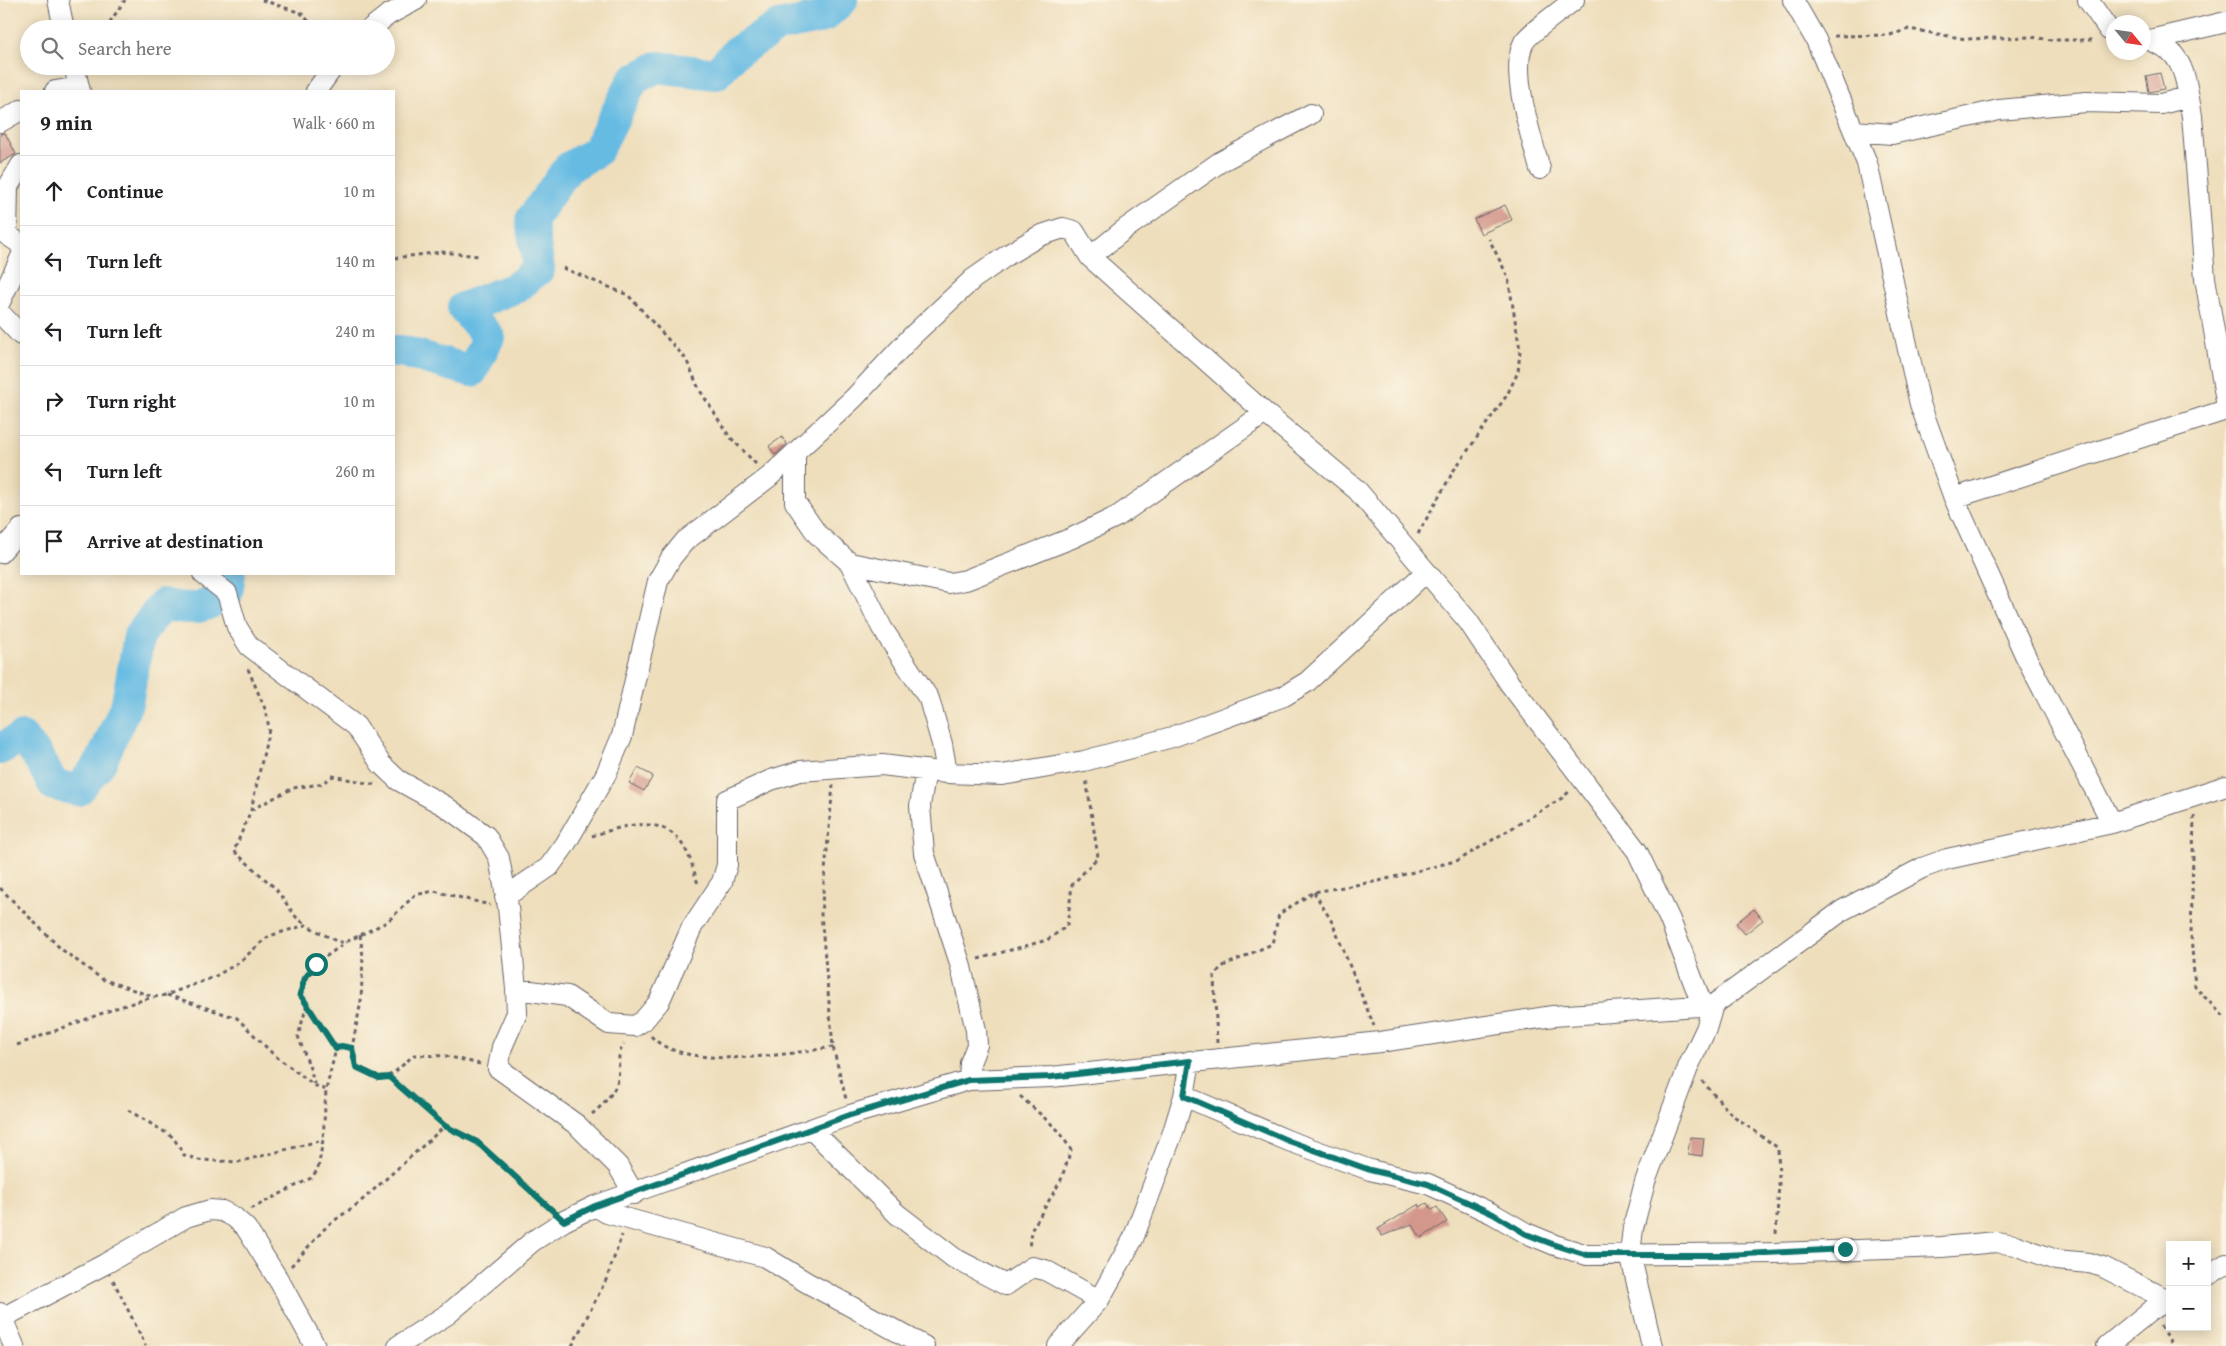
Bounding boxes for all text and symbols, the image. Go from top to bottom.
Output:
north arrow [2106,15,2151,60]
search box [20,20,395,75]
icon: search [38,34,66,62]
text: Search here [78,34,172,62]
text: 9 min [40,107,92,138]
text: Walk · 660 m [292,111,375,135]
icon: ahead [40,177,68,205]
text: Continue [87,177,164,205]
text: 10 m [343,179,375,203]
icon: left [40,247,68,275]
text: Turn left [87,247,162,275]
text: 140 m [335,249,375,273]
icon: left [40,317,68,345]
text: Turn left [87,317,162,345]
text: 240 m [335,319,375,343]
icon: right [40,387,68,415]
text: Turn right [87,387,176,415]
text: 10 m [343,389,375,413]
icon: left [40,457,68,485]
text: Turn left [87,457,162,485]
text: 260 m [335,459,375,483]
icon: arrive [40,527,68,555]
text: Arrive at destination [87,527,263,555]
route start [305,953,328,976]
route end [1834,1238,1857,1261]
map controls [2166,1241,2211,1331]
button: + [2166,1241,2211,1286]
button: − [2166,1286,2211,1331]

